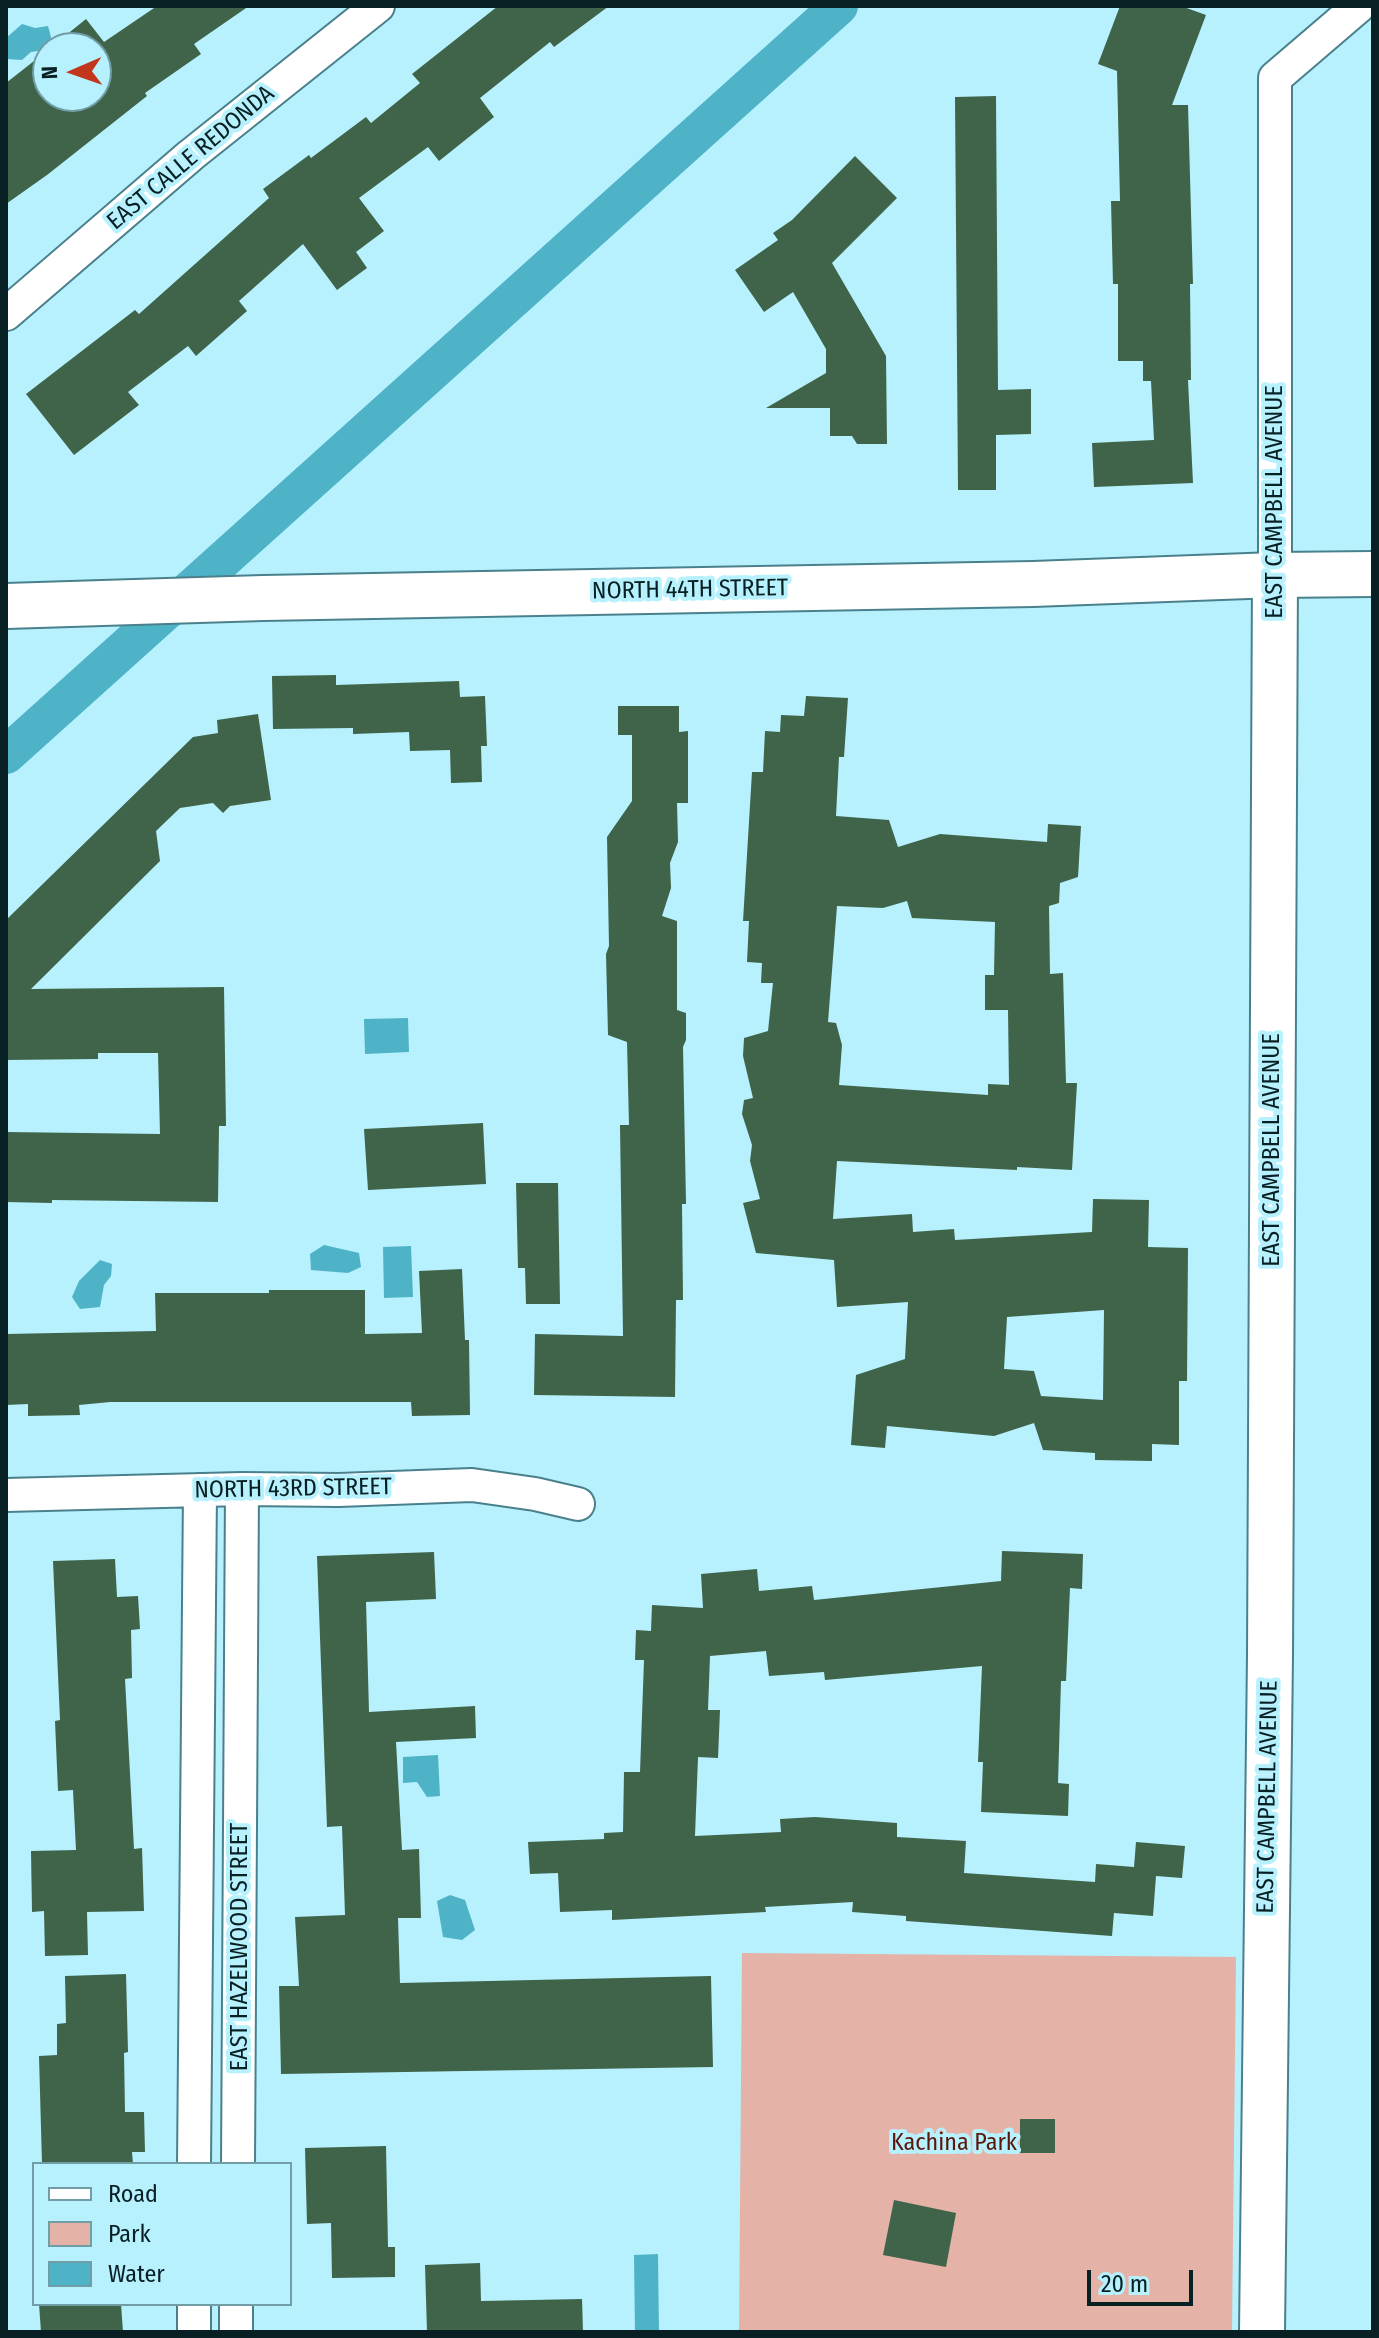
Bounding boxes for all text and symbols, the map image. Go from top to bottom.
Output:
north arrow [32,32,112,112]
text: N [36,66,63,80]
street label: EAST CALLE REDONDA [102,80,280,236]
street label: EAST CAMPBELL AVENUE [1261,385,1289,619]
street label: NORTH 44TH STREET [592,574,788,606]
street label: EAST CAMPBELL AVENUE [1258,1033,1286,1267]
street label: NORTH 43RD STREET [194,1473,392,1505]
street label: EAST CAMPBELL AVENUE [1252,1680,1284,1914]
street label: EAST HAZELWOOD STREET [226,1823,254,2071]
park label: Kachina Park [891,2129,1017,2157]
legend [32,2162,292,2306]
text: Road [108,2180,158,2208]
text: Park [108,2220,151,2248]
scale bar [1091,2254,1197,2304]
text: Water [108,2260,165,2288]
text: 20 m [1101,2270,1148,2298]

